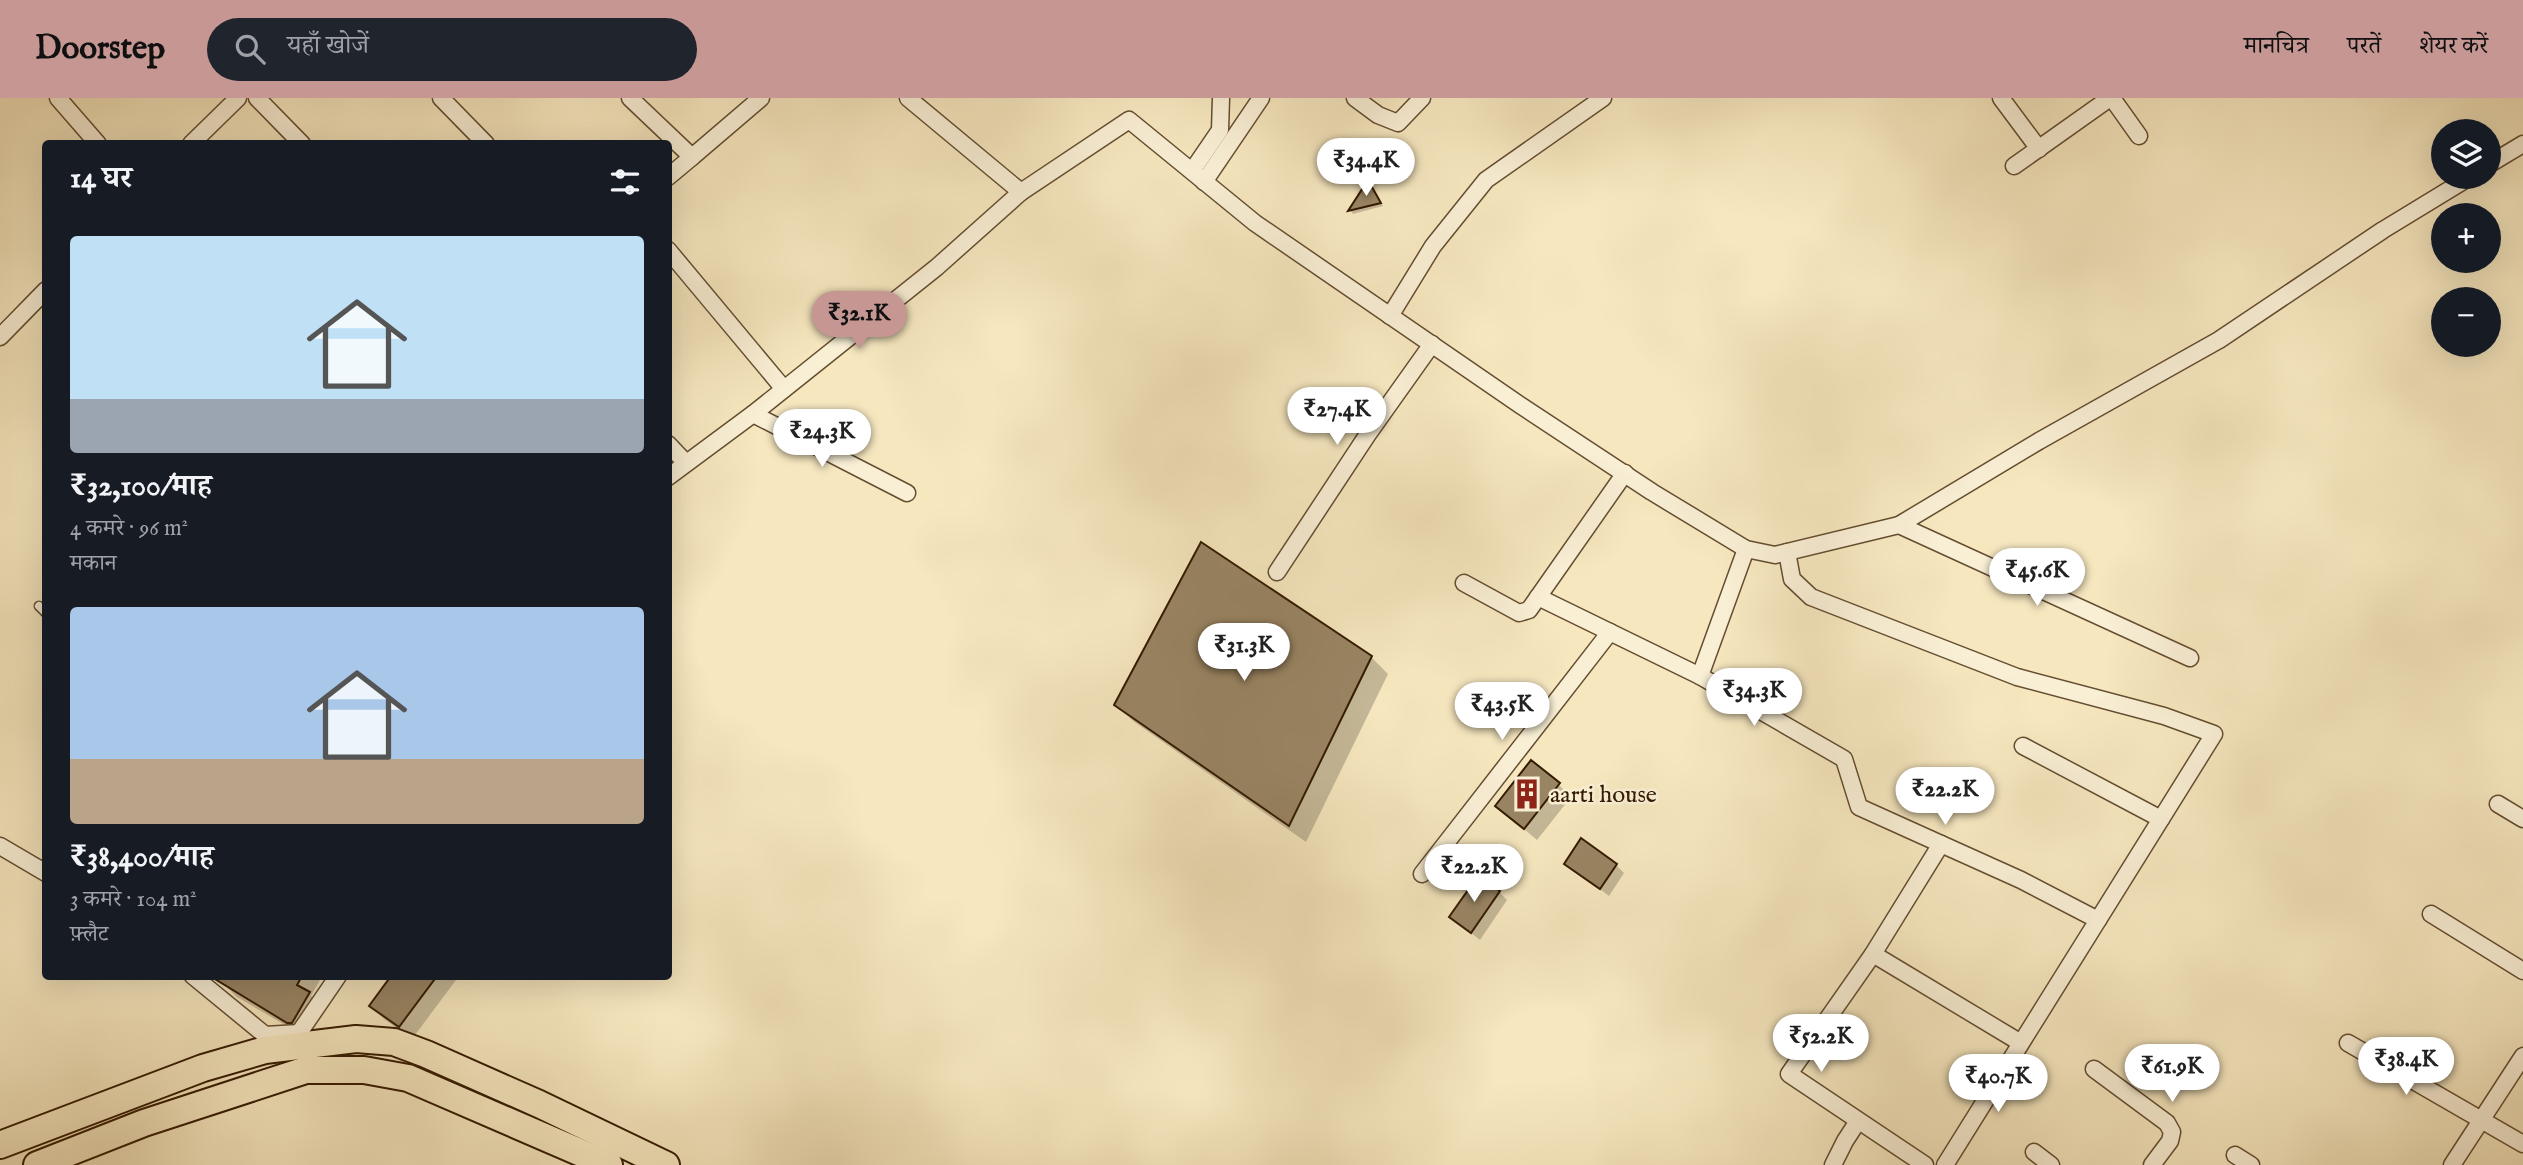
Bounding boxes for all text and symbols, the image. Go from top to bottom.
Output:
search box [207,18,697,81]
text: Doorstep [35,28,165,70]
text: यहाँ खोजें [287,29,369,62]
icon: search [231,30,269,68]
text: मानचित्र [2244,31,2309,62]
text: परतें [2347,31,2381,62]
text: शेयर करें [2419,31,2488,62]
map controls [2431,119,2501,357]
button: layers [2431,119,2501,189]
pin: ₹34.4K [1309,139,1423,198]
text: ₹34.4K [1333,146,1399,175]
text: 14 घर [70,160,132,198]
icon: filters [606,163,644,201]
button: + [2431,203,2501,273]
icon: home [294,281,420,407]
button: − [2431,287,2501,357]
pin: ₹32.1K [802,292,916,351]
text: ₹32.1K [828,299,890,328]
pin: ₹27.4K [1280,388,1394,447]
text: ₹27.4K [1303,395,1371,424]
pin: ₹24.3K [765,410,879,469]
text: ₹24.3K [789,417,855,446]
text: ₹32,100/माह [70,468,212,506]
text: 4 कमरे · 96 m² [70,514,188,543]
pin: ₹45.6K [1980,548,2094,608]
text: मकान [70,549,117,578]
text: ₹45.6K [2005,556,2069,585]
pin: ₹31.3K [1187,624,1301,683]
text: ₹31.3K [1214,631,1274,660]
icon: home [294,652,420,778]
pin: ₹34.3K [1697,668,1811,728]
text: ₹34.3K [1722,676,1786,705]
pin: ₹43.5K [1445,682,1559,742]
text: ₹43.5K [1471,690,1533,719]
pin: ₹22.2K [1888,768,2002,827]
text: ₹22.2K [1912,775,1978,804]
building icon: aarti house [1510,777,1544,811]
place label: aarti house [1550,780,1657,811]
text: ₹38,400/माह [70,839,214,877]
pin: ₹22.2K [1417,844,1531,904]
text: ₹22.2K [1441,852,1507,881]
text: 3 कमरे · 104 m² [70,885,197,914]
text: फ़्लैट [70,920,108,949]
pin: ₹52.2K [1764,1014,1878,1074]
text: ₹52.2K [1789,1022,1853,1051]
pin: ₹38.4K [2349,1038,2463,1097]
pin: ₹61.9K [2115,1044,2229,1104]
text: ₹38.4K [2374,1045,2438,1074]
text: ₹61.9K [2141,1052,2203,1081]
pin: ₹40.7K [1941,1054,2055,1114]
text: ₹40.7K [1965,1062,2031,1091]

